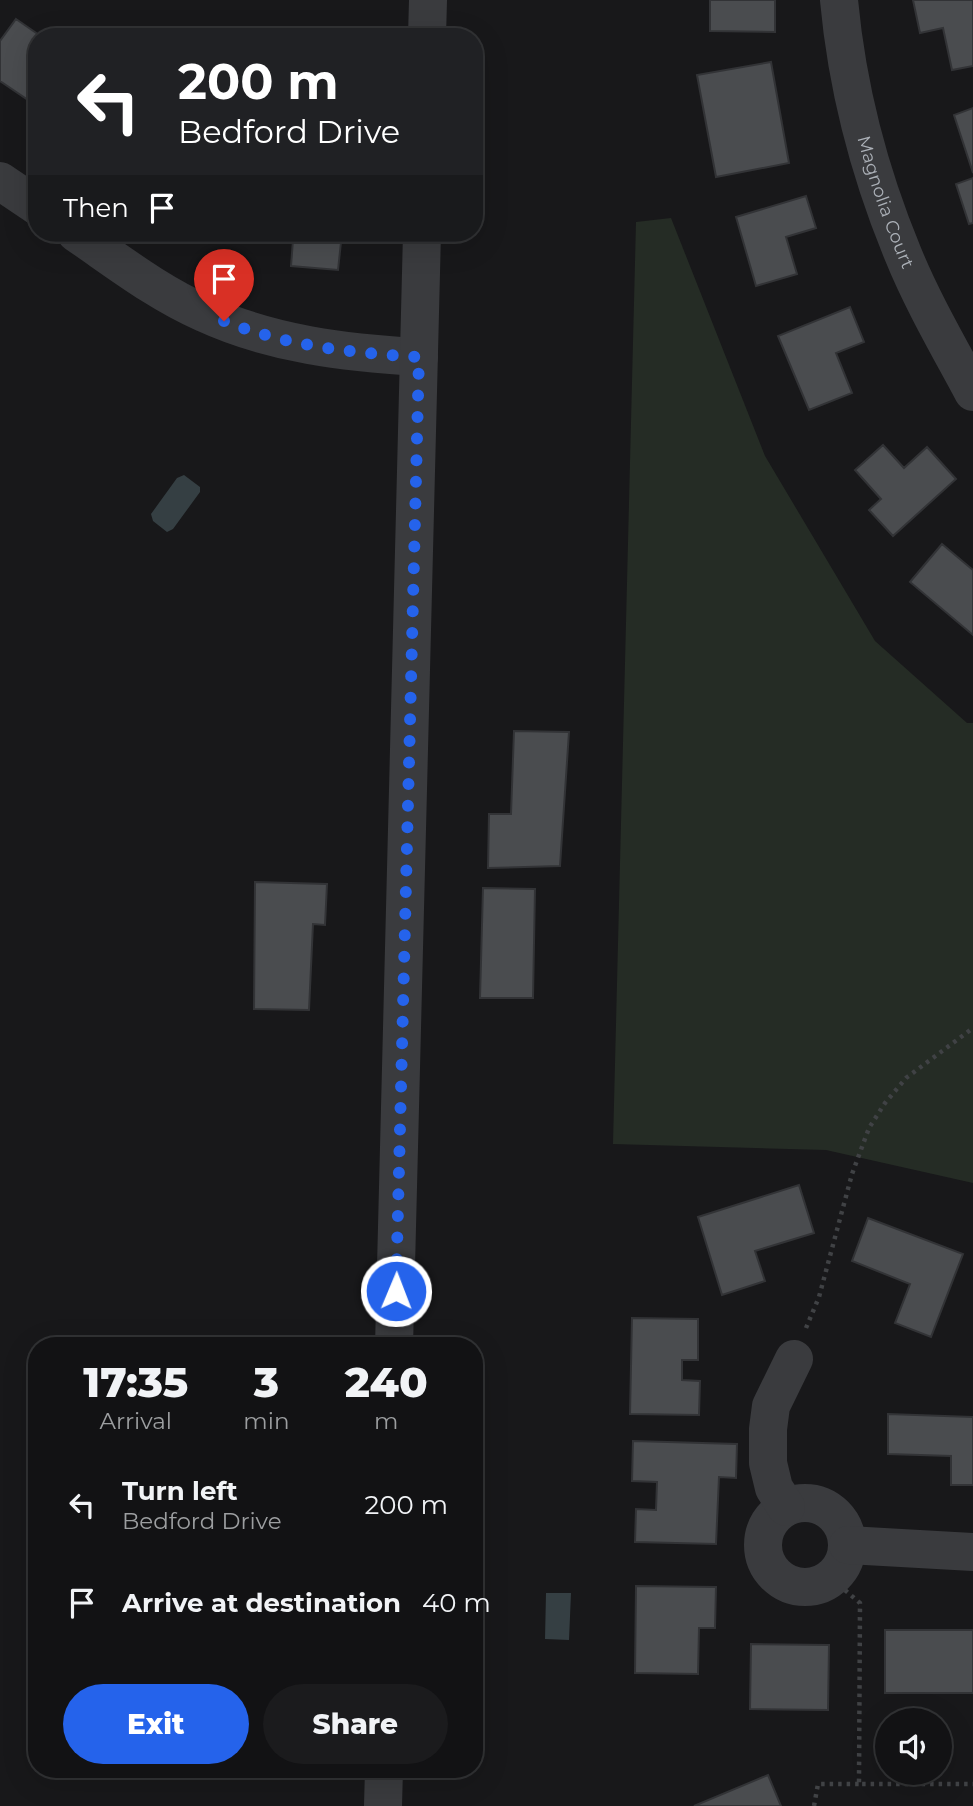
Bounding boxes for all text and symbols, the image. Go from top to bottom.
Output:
text: 200 m [178,52,339,111]
icon: left [63,56,154,147]
text: Bedford Drive [178,112,400,151]
street label: Magnolia Court [852,133,919,272]
icon: arrive [143,189,181,227]
text: Then [63,192,129,224]
pin [194,249,254,321]
icon: arrive [205,260,243,298]
position arrow [359,1254,433,1328]
text: 17:35 [83,1356,188,1408]
text: 3 [254,1356,279,1408]
text: 240 [345,1356,428,1408]
text: Arrival [99,1407,172,1435]
text: min [243,1407,290,1435]
text: m [374,1407,398,1435]
text: Turn left [122,1475,238,1507]
icon: left [63,1486,101,1524]
text: 200 m [364,1489,448,1521]
text: Bedford Drive [122,1507,282,1535]
icon: arrive [63,1584,101,1622]
text: Arrive at destination [122,1587,401,1619]
text: 40 m [422,1587,491,1619]
button: Exit [63,1684,249,1764]
button: Share [263,1684,448,1764]
map controls [875,1708,952,1785]
button: sound [875,1708,952,1785]

